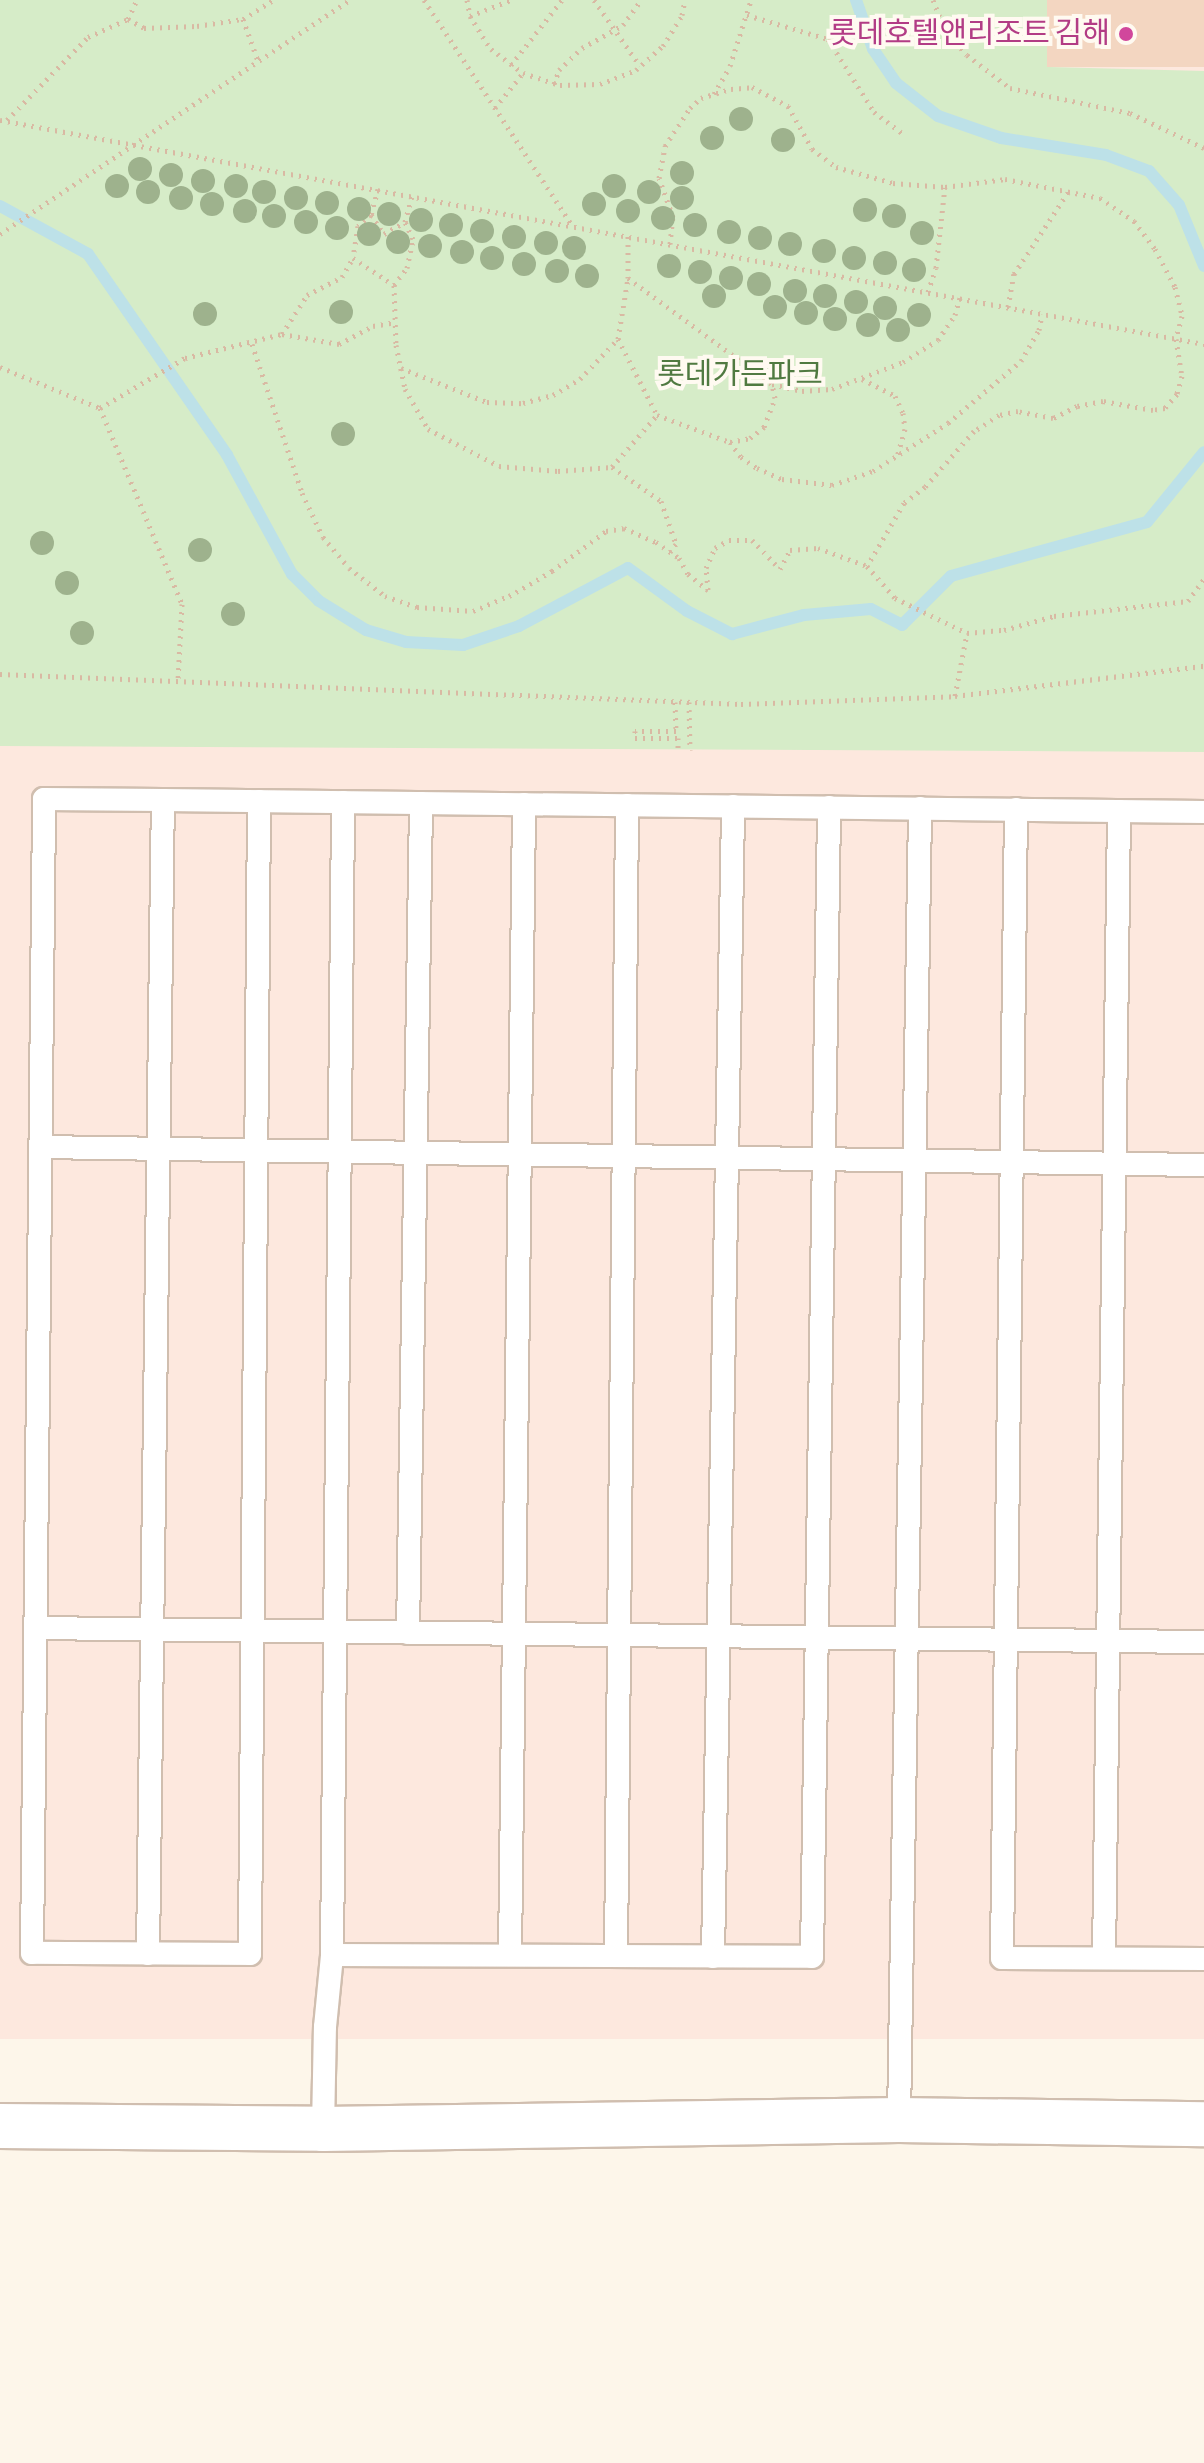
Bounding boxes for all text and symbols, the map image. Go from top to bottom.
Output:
place label: 롯데호텔앤리조트 김해 [829,16,1110,52]
marker: 롯데호텔앤리조트 김해 [1117,25,1135,43]
park label: 롯데가든파크 [657,357,823,393]

